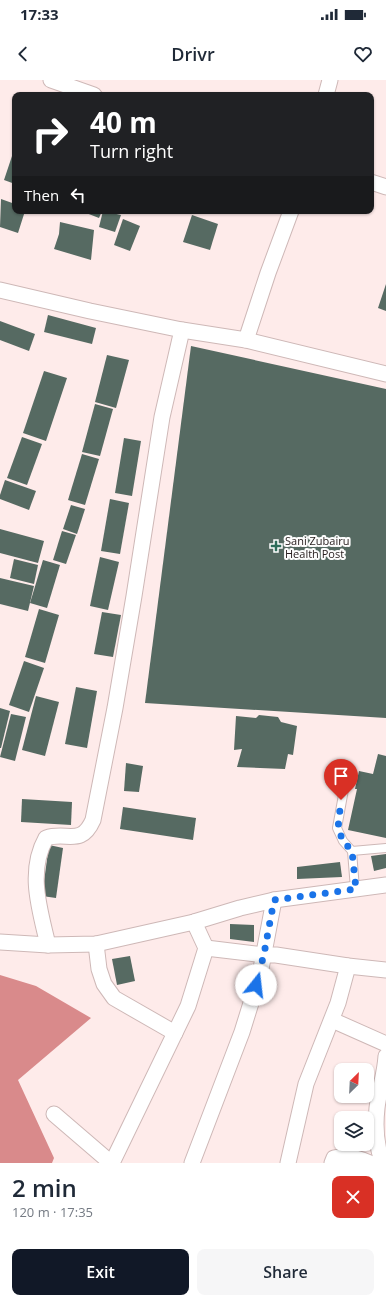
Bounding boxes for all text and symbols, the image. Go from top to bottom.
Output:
text: 17:33 [20,4,59,24]
text: Drivr [171,42,215,66]
icon: back [12,43,34,65]
icon: heart [352,43,374,65]
text: 40 m [90,103,157,141]
icon: right [24,108,76,160]
text: Turn right [90,139,173,163]
icon: left [67,184,89,206]
text: Then [24,185,59,205]
place label: Sani Zubairu Health Post [285,533,349,561]
marker: Sani Zubairu Health Post [270,540,282,552]
pin [324,759,358,800]
icon: arrive [330,765,352,787]
position arrow [235,964,277,1006]
north arrow [334,1063,374,1103]
map controls [334,1063,374,1151]
button: layers [334,1111,374,1151]
text: 2 min [12,1171,77,1204]
button: close [332,1176,374,1218]
text: 120 m · 17:35 [12,1203,93,1221]
button: Exit [12,1249,189,1295]
button: Share [197,1249,374,1295]

